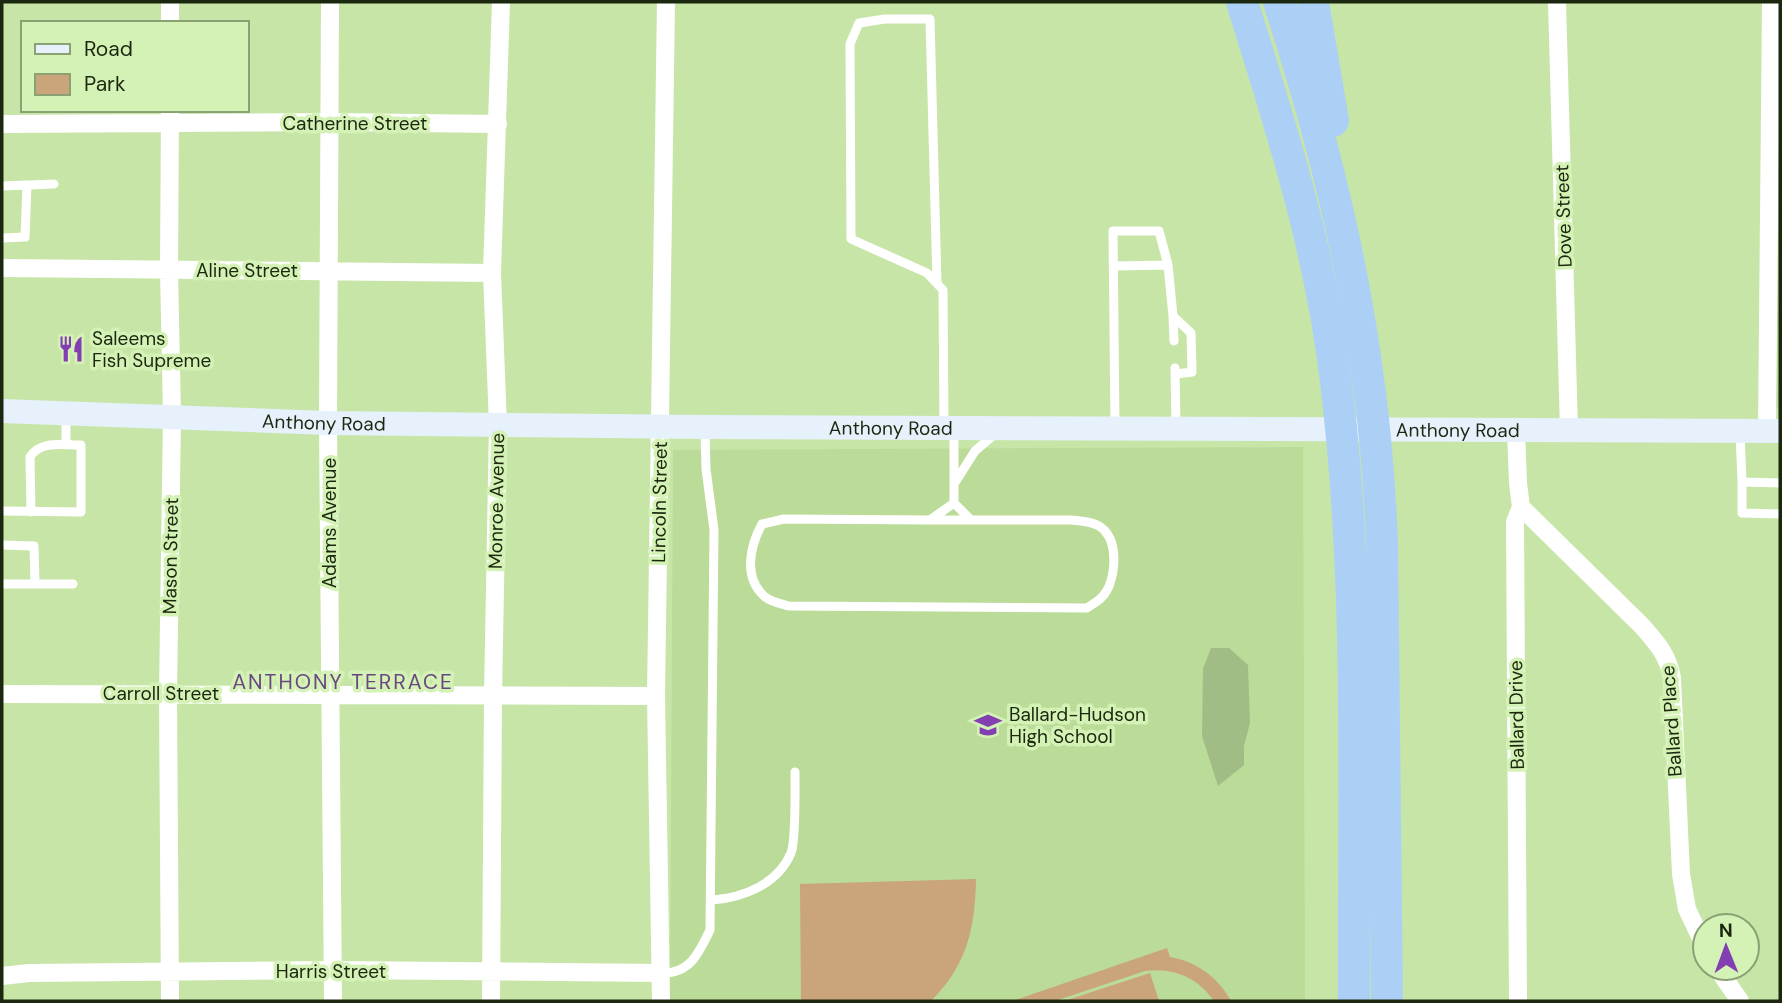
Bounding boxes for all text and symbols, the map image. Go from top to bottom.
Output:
legend [21,21,248,112]
text: Road [84,35,133,63]
text: Park [84,70,126,98]
street label: Catherine Street [282,111,428,136]
street label: Dove Street [1549,164,1578,268]
street label: Aline Street [196,258,298,283]
place label: Saleems Fish Supreme [92,326,211,373]
restaurant icon: Saleems Fish Supreme [56,334,86,364]
street label: Anthony Road [261,409,386,437]
street label: Anthony Road [829,415,953,441]
street label: Anthony Road [1396,418,1520,443]
street label: Monroe Avenue [483,433,510,569]
street label: Lincoln Street [646,441,673,563]
street label: Adams Avenue [317,458,342,588]
street label: Mason Street [157,497,184,615]
street label: Ballard Drive [1503,660,1530,770]
street label: Ballard Place [1655,664,1688,777]
district label: ANTHONY TERRACE [232,668,454,696]
street label: Carroll Street [103,681,219,706]
place label: Ballard-Hudson High School [1009,702,1146,749]
school or university icon: Ballard-Hudson High School [973,710,1003,740]
north arrow [1691,912,1761,982]
text: N [1719,918,1733,943]
street label: Harris Street [276,959,386,984]

